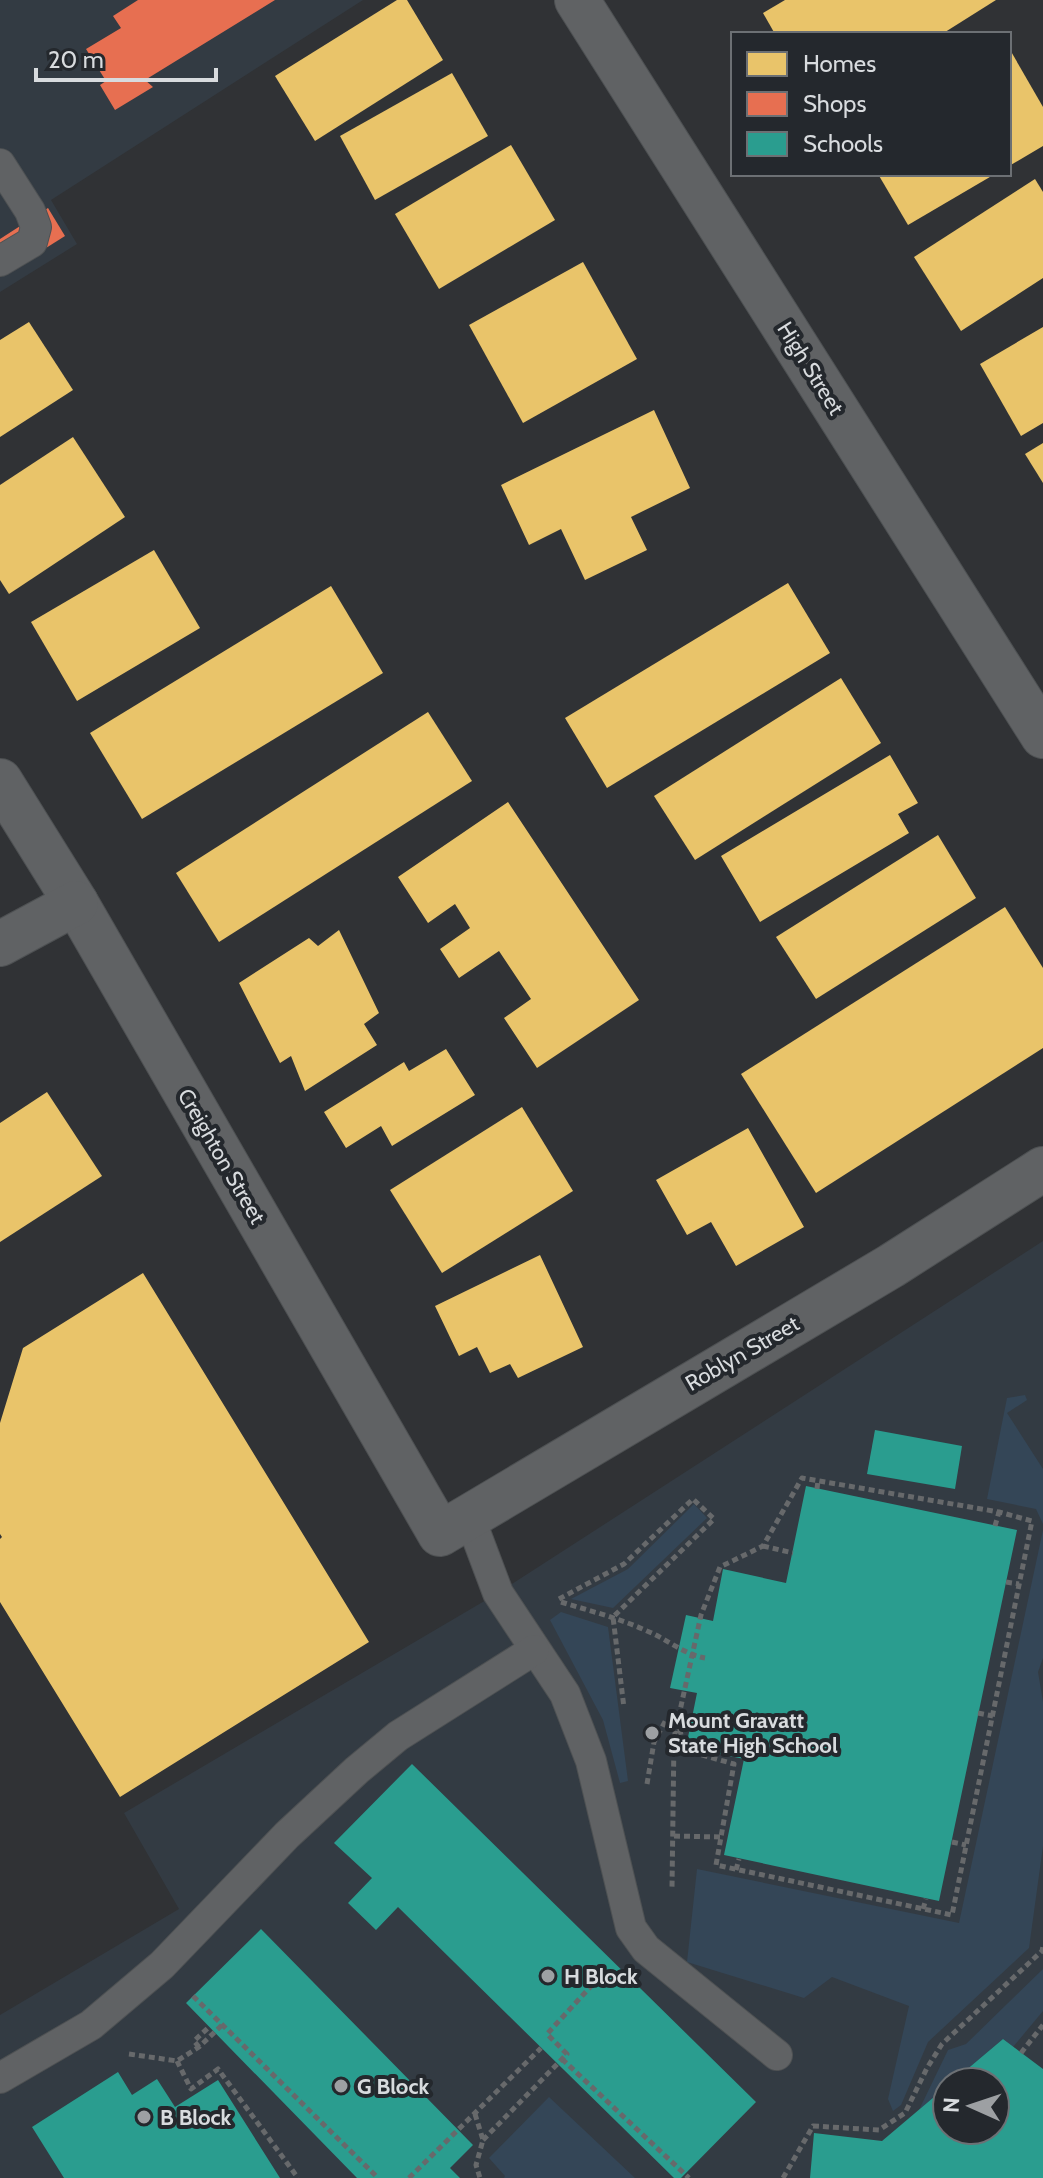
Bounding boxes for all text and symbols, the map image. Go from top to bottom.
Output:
scale bar [36,32,216,82]
legend [731,32,1011,176]
text: 20 m [48,45,104,74]
text: Homes [803,49,876,78]
text: Shops [803,89,866,118]
text: Schools [803,129,883,158]
street label: High Street [771,317,850,420]
street label: Creighton Street [172,1084,272,1229]
street label: Roblyn Street [680,1310,805,1397]
place label: Mount Gravatt State High School [668,1707,838,1759]
marker: Mount Gravatt State High School [643,1724,661,1742]
place label: H Block [564,1963,638,1990]
marker: H Block [539,1967,557,1985]
north arrow [931,2066,1011,2146]
place label: G Block [357,2073,429,2100]
marker: G Block [332,2077,350,2095]
text: N [938,2097,965,2113]
place label: B Block [160,2104,232,2131]
marker: B Block [135,2108,153,2126]

